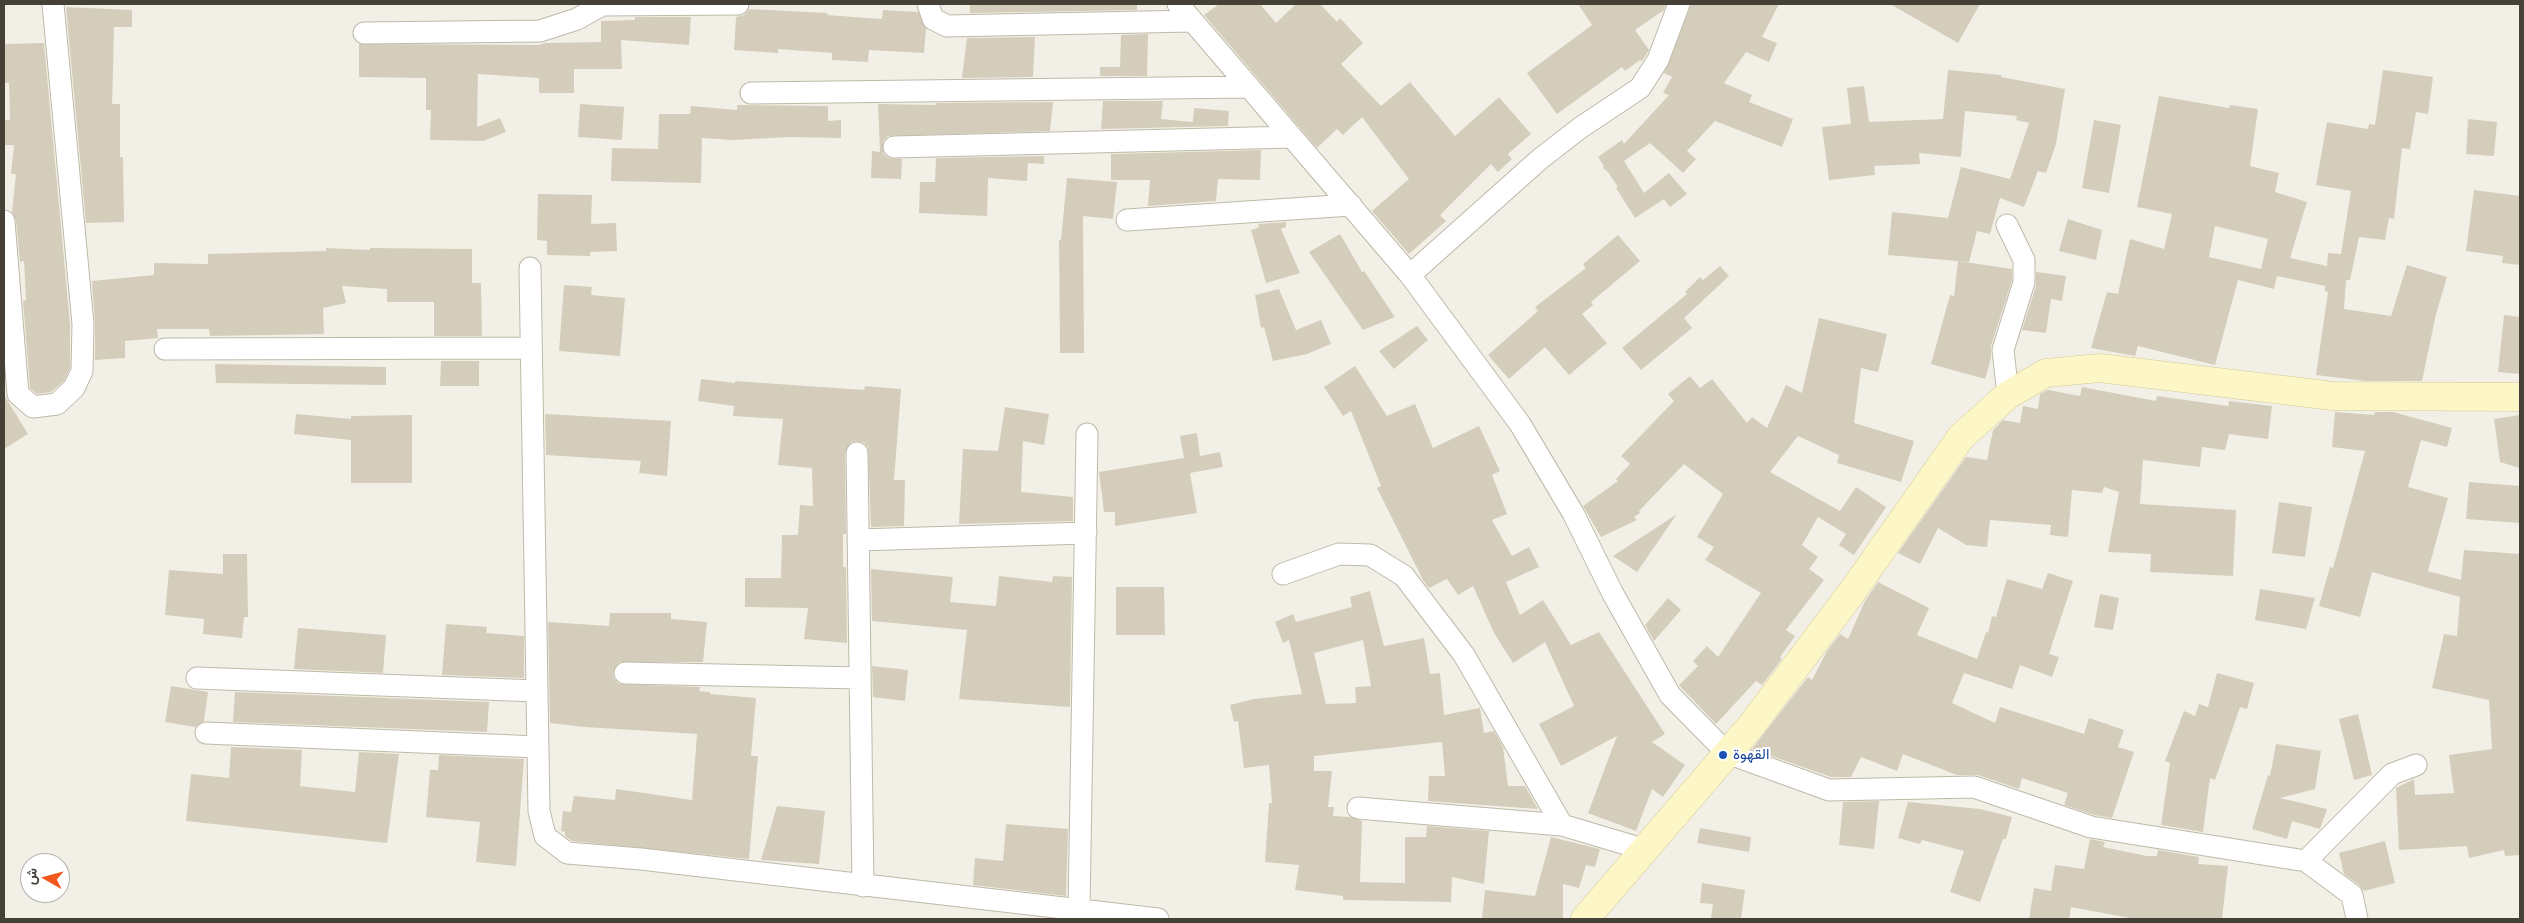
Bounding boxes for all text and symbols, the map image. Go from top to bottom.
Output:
place label: القهوة [1733,746,1769,764]
marker: القهوة [1717,749,1729,761]
north arrow [20,853,70,903]
text: ش [22,867,40,886]

